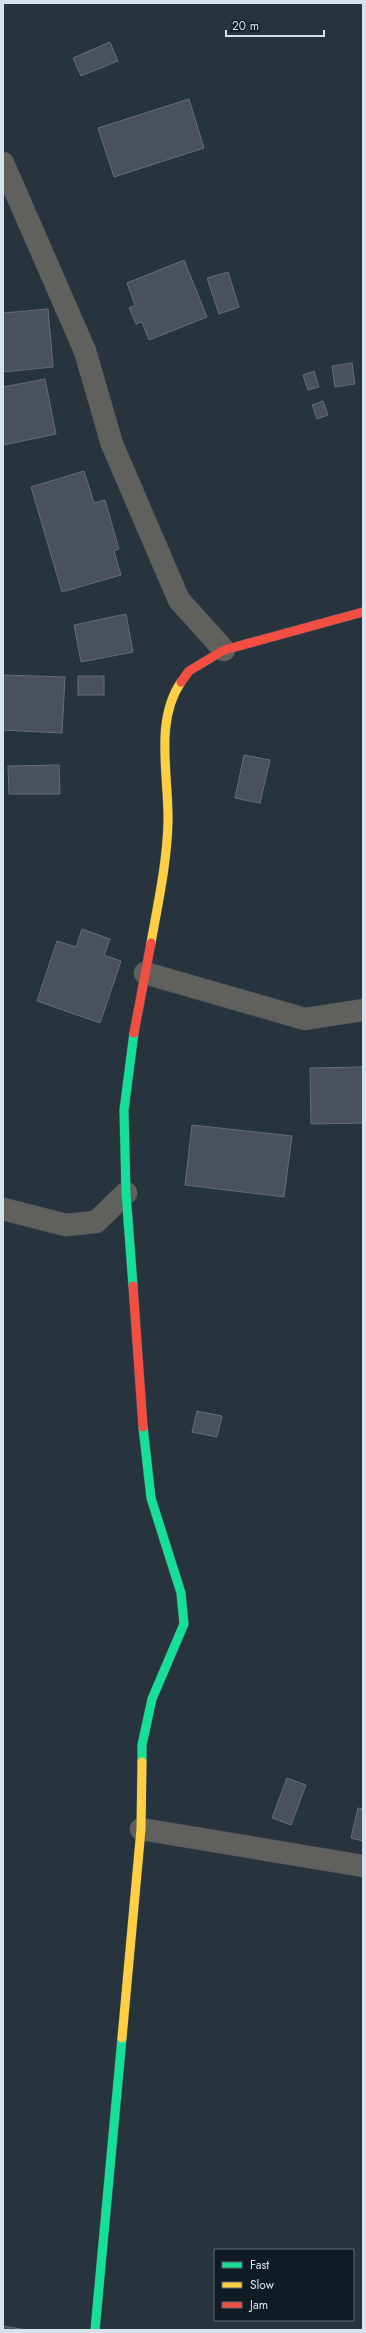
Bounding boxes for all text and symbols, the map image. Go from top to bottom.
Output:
scale bar [226,12,324,38]
text: 20 m [232,17,259,35]
legend [214,2249,354,2321]
text: Fast [250,2256,269,2274]
text: Slow [250,2276,275,2294]
text: Jam [248,2296,268,2314]

